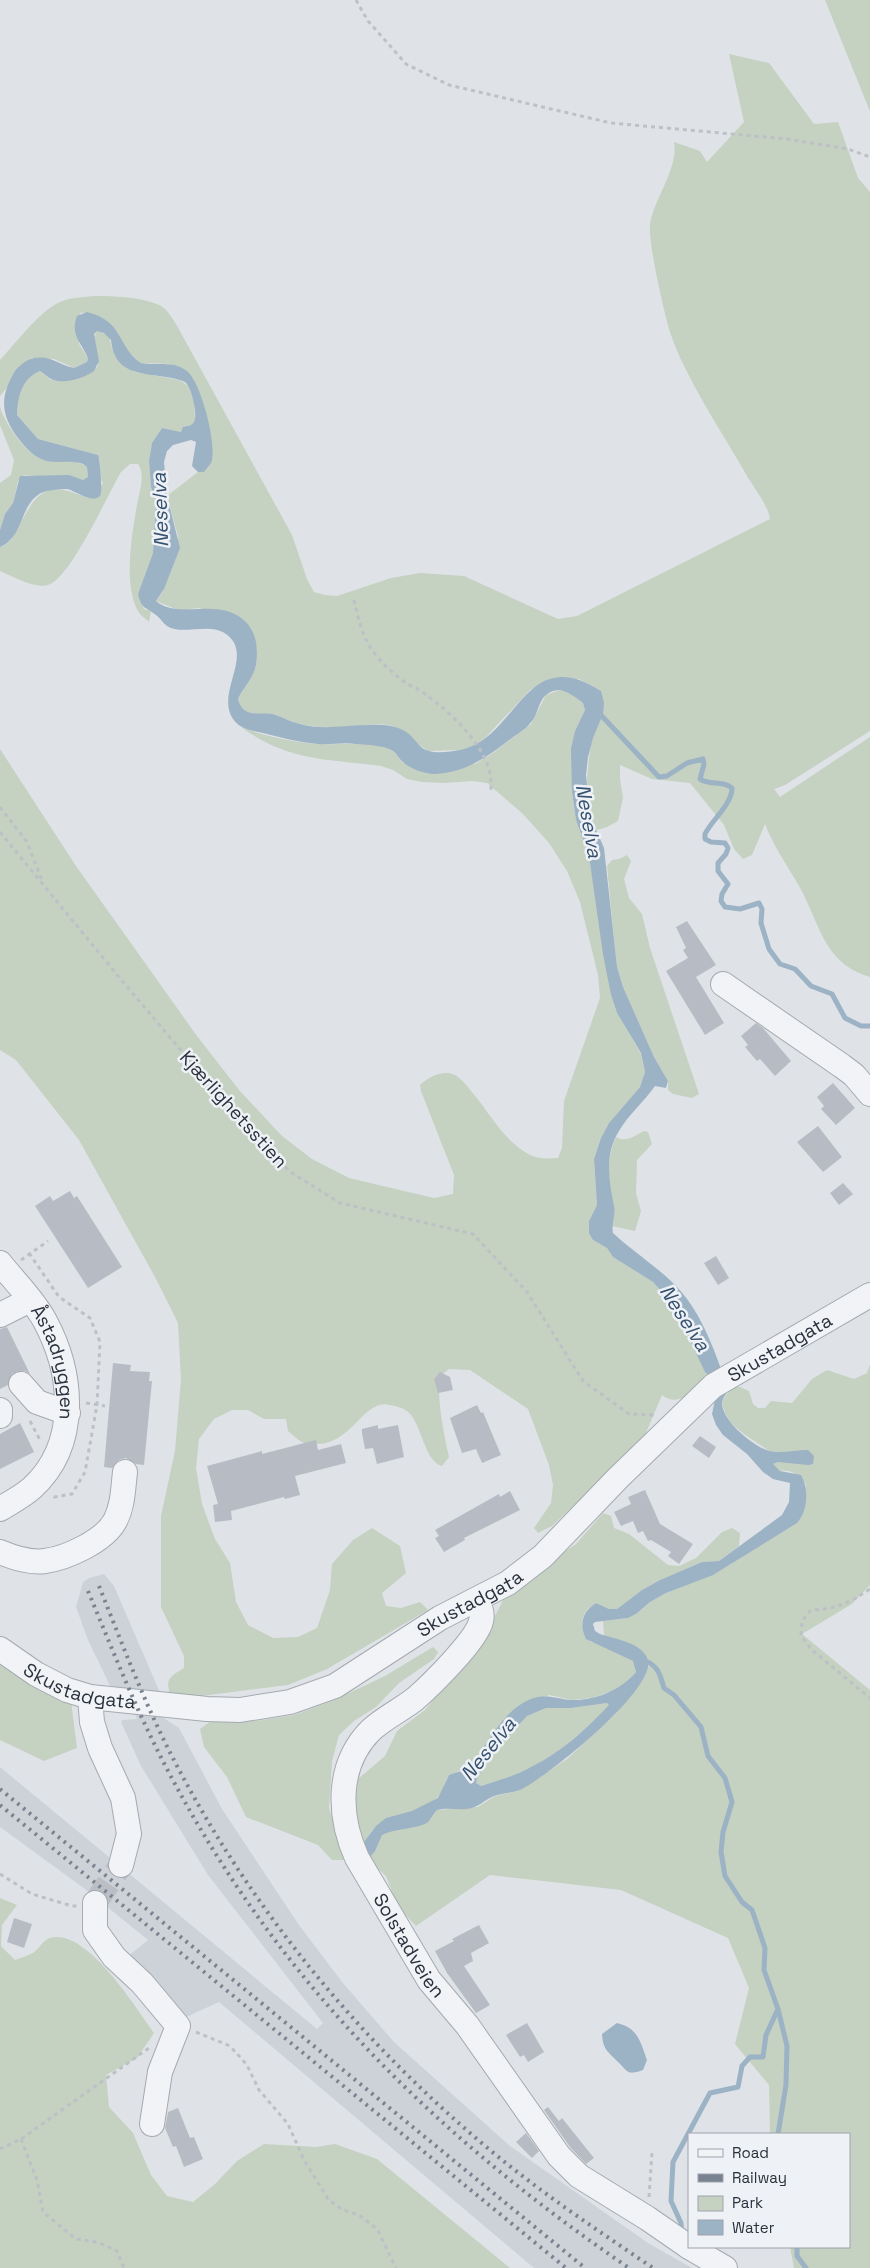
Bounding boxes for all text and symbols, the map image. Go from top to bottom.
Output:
water label: Neselva [146,472,174,548]
water label: Neselva [570,782,608,860]
street label: Kjærlighetsstien [174,1045,293,1173]
water label: Neselva [654,1280,716,1357]
street label: Åstadryggen [25,1300,79,1420]
street label: Skustadgata [723,1308,837,1388]
street label: Skustadgata [412,1564,528,1643]
street label: Skustadgata [18,1657,137,1715]
water label: Neselva [454,1712,522,1786]
street label: Solstadveien [368,1889,451,2003]
legend [688,2133,850,2248]
text: Road [732,2143,769,2162]
text: Railway [732,2168,787,2187]
text: Park [732,2193,763,2212]
text: Water [732,2218,775,2237]

